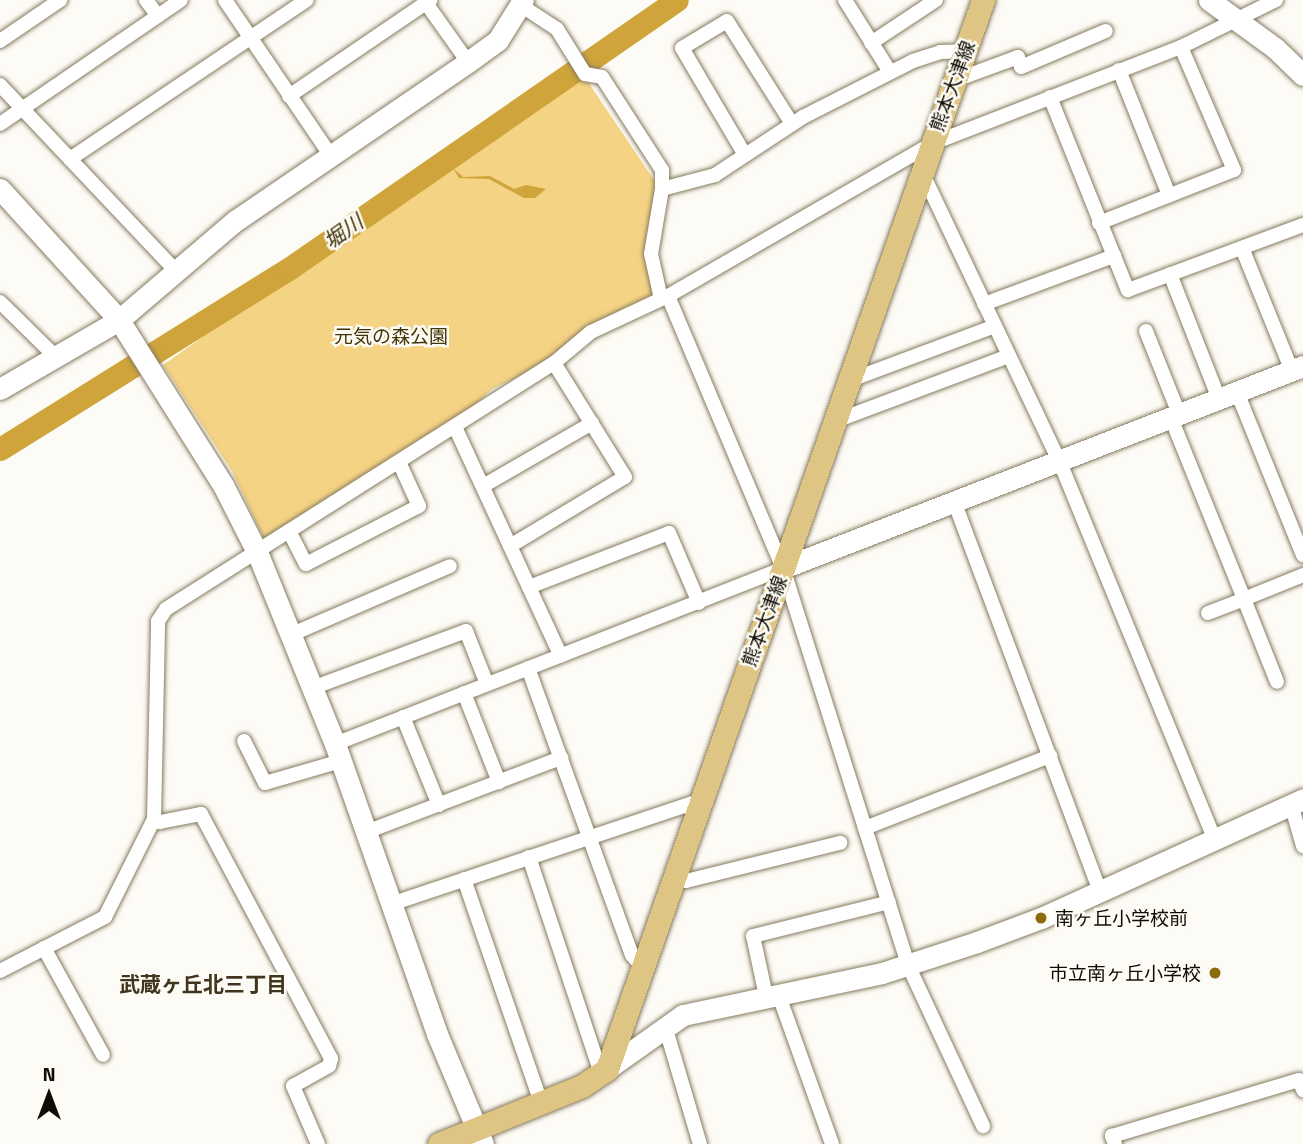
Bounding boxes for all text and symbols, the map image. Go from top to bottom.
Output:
street label: 熊本大津線 [925,37,979,135]
water label: 堀川 [319,209,367,253]
park label: 元気の森公園 [334,325,448,347]
street label: 熊本大津線 [737,572,791,670]
place label: 南ヶ丘小学校前 [1055,907,1188,929]
marker: 南ヶ丘小学校前 [1033,910,1049,926]
place label: 市立南ヶ丘小学校 [1049,962,1201,984]
marker: 市立南ヶ丘小学校 [1207,965,1223,981]
district label: 武蔵ヶ丘北三丁目 [119,971,287,997]
text: N [42,1059,56,1088]
north arrow [14,1060,84,1130]

